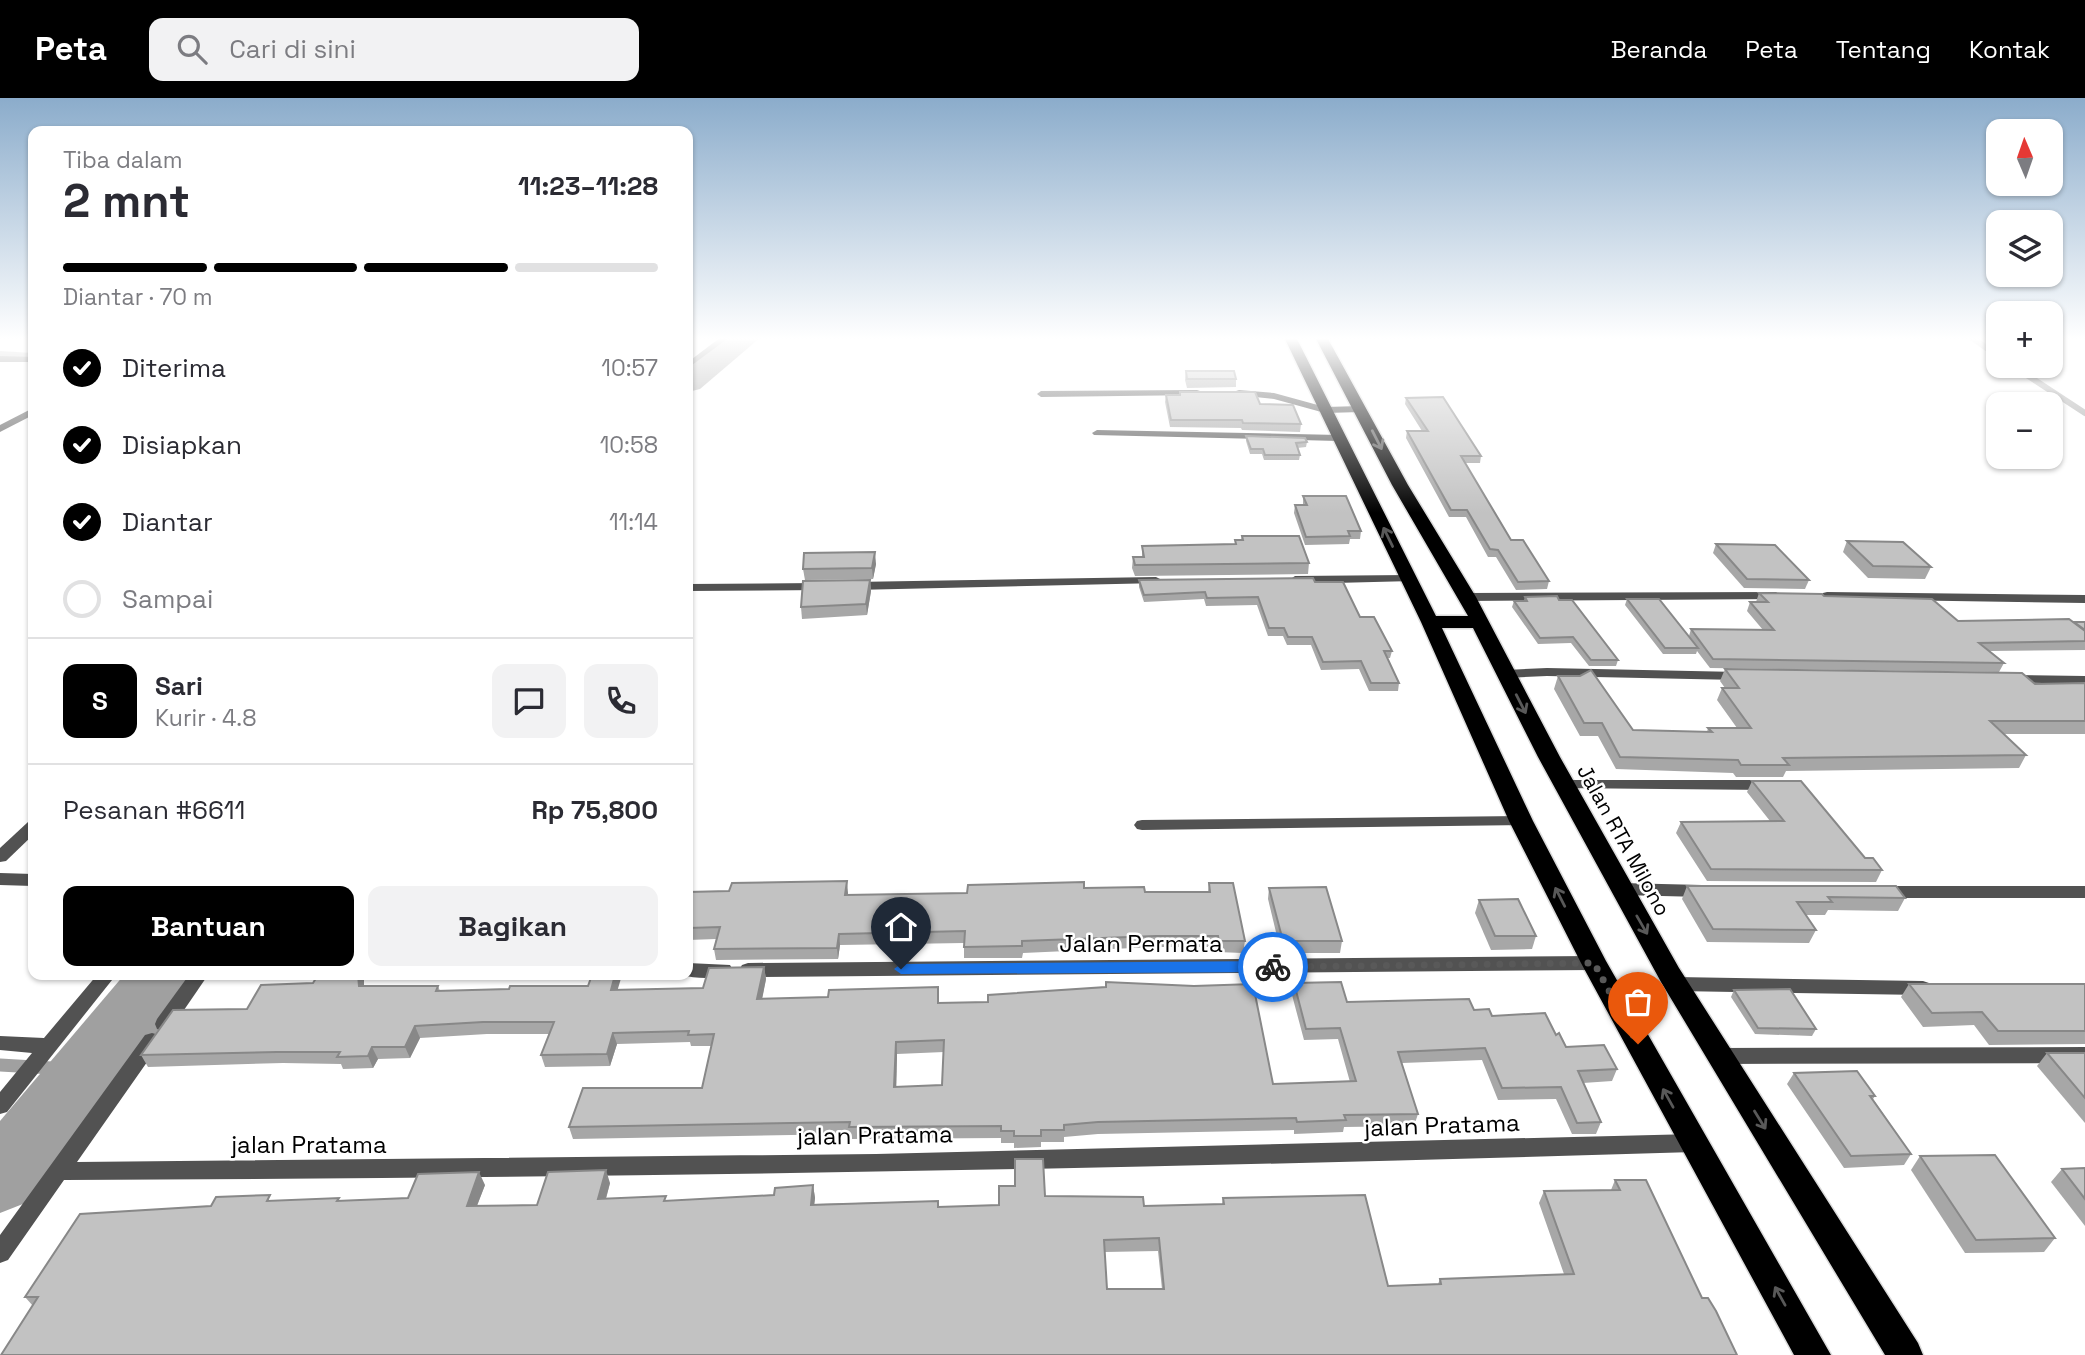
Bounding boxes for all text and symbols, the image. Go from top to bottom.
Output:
search box [149,18,639,81]
text: Peta [35,28,107,70]
icon: search [173,30,211,68]
text: Cari di sini [229,32,356,66]
text: Beranda [1611,34,1707,65]
text: Peta [1745,34,1798,65]
text: Tentang [1836,34,1931,65]
text: Kontak [1969,34,2050,65]
north arrow [1986,119,2063,196]
map controls [1986,119,2063,469]
text: Tiba dalam [63,145,183,175]
text: 11:23–11:28 [518,169,658,203]
text: 2 mnt [63,172,190,230]
button: layers [1986,210,2063,287]
text: Diantar · 70 m [63,282,213,312]
button: + [1986,301,2063,378]
icon: check [63,349,101,387]
text: Diterima [122,351,226,385]
text: 10:57 [601,353,658,383]
button: − [1986,392,2063,469]
icon: check [63,426,101,464]
text: Disiapkan [122,428,242,462]
one-way arrow [1370,429,1384,450]
text: 10:58 [600,430,658,460]
icon: check [63,503,101,541]
text: Diantar [122,505,213,539]
text: 11:14 [609,507,658,537]
one-way arrow [1381,527,1395,548]
text: Sampai [122,582,213,616]
button: chat [492,664,566,738]
button: phone [584,664,658,738]
text: Sari [155,669,203,703]
text: S [92,684,108,718]
one-way arrow [1515,693,1529,714]
text: Kurir · 4.8 [155,703,257,733]
street label: Jalan RTA Milono [1571,760,1677,920]
text: Pesanan #6611 [63,793,246,827]
text: Rp 75,800 [531,793,658,827]
button: Bantuan [63,886,354,966]
button: Bagikan [368,886,658,966]
one-way arrow [1553,887,1567,908]
pin [871,897,931,969]
icon: home [882,908,920,946]
one-way arrow [1636,914,1649,935]
street label: Jalan Permata [1059,928,1223,959]
courier [1238,932,1308,1002]
icon: bike [1254,948,1292,986]
pin [1608,972,1668,1044]
icon: bag [1619,983,1657,1021]
one-way arrow [1661,1088,1675,1108]
street label: jalan Pratama [1363,1107,1520,1143]
one-way arrow [1753,1109,1767,1129]
street label: jalan Pratama [796,1118,953,1152]
street label: jalan Pratama [230,1129,387,1160]
one-way arrow [1773,1286,1787,1306]

